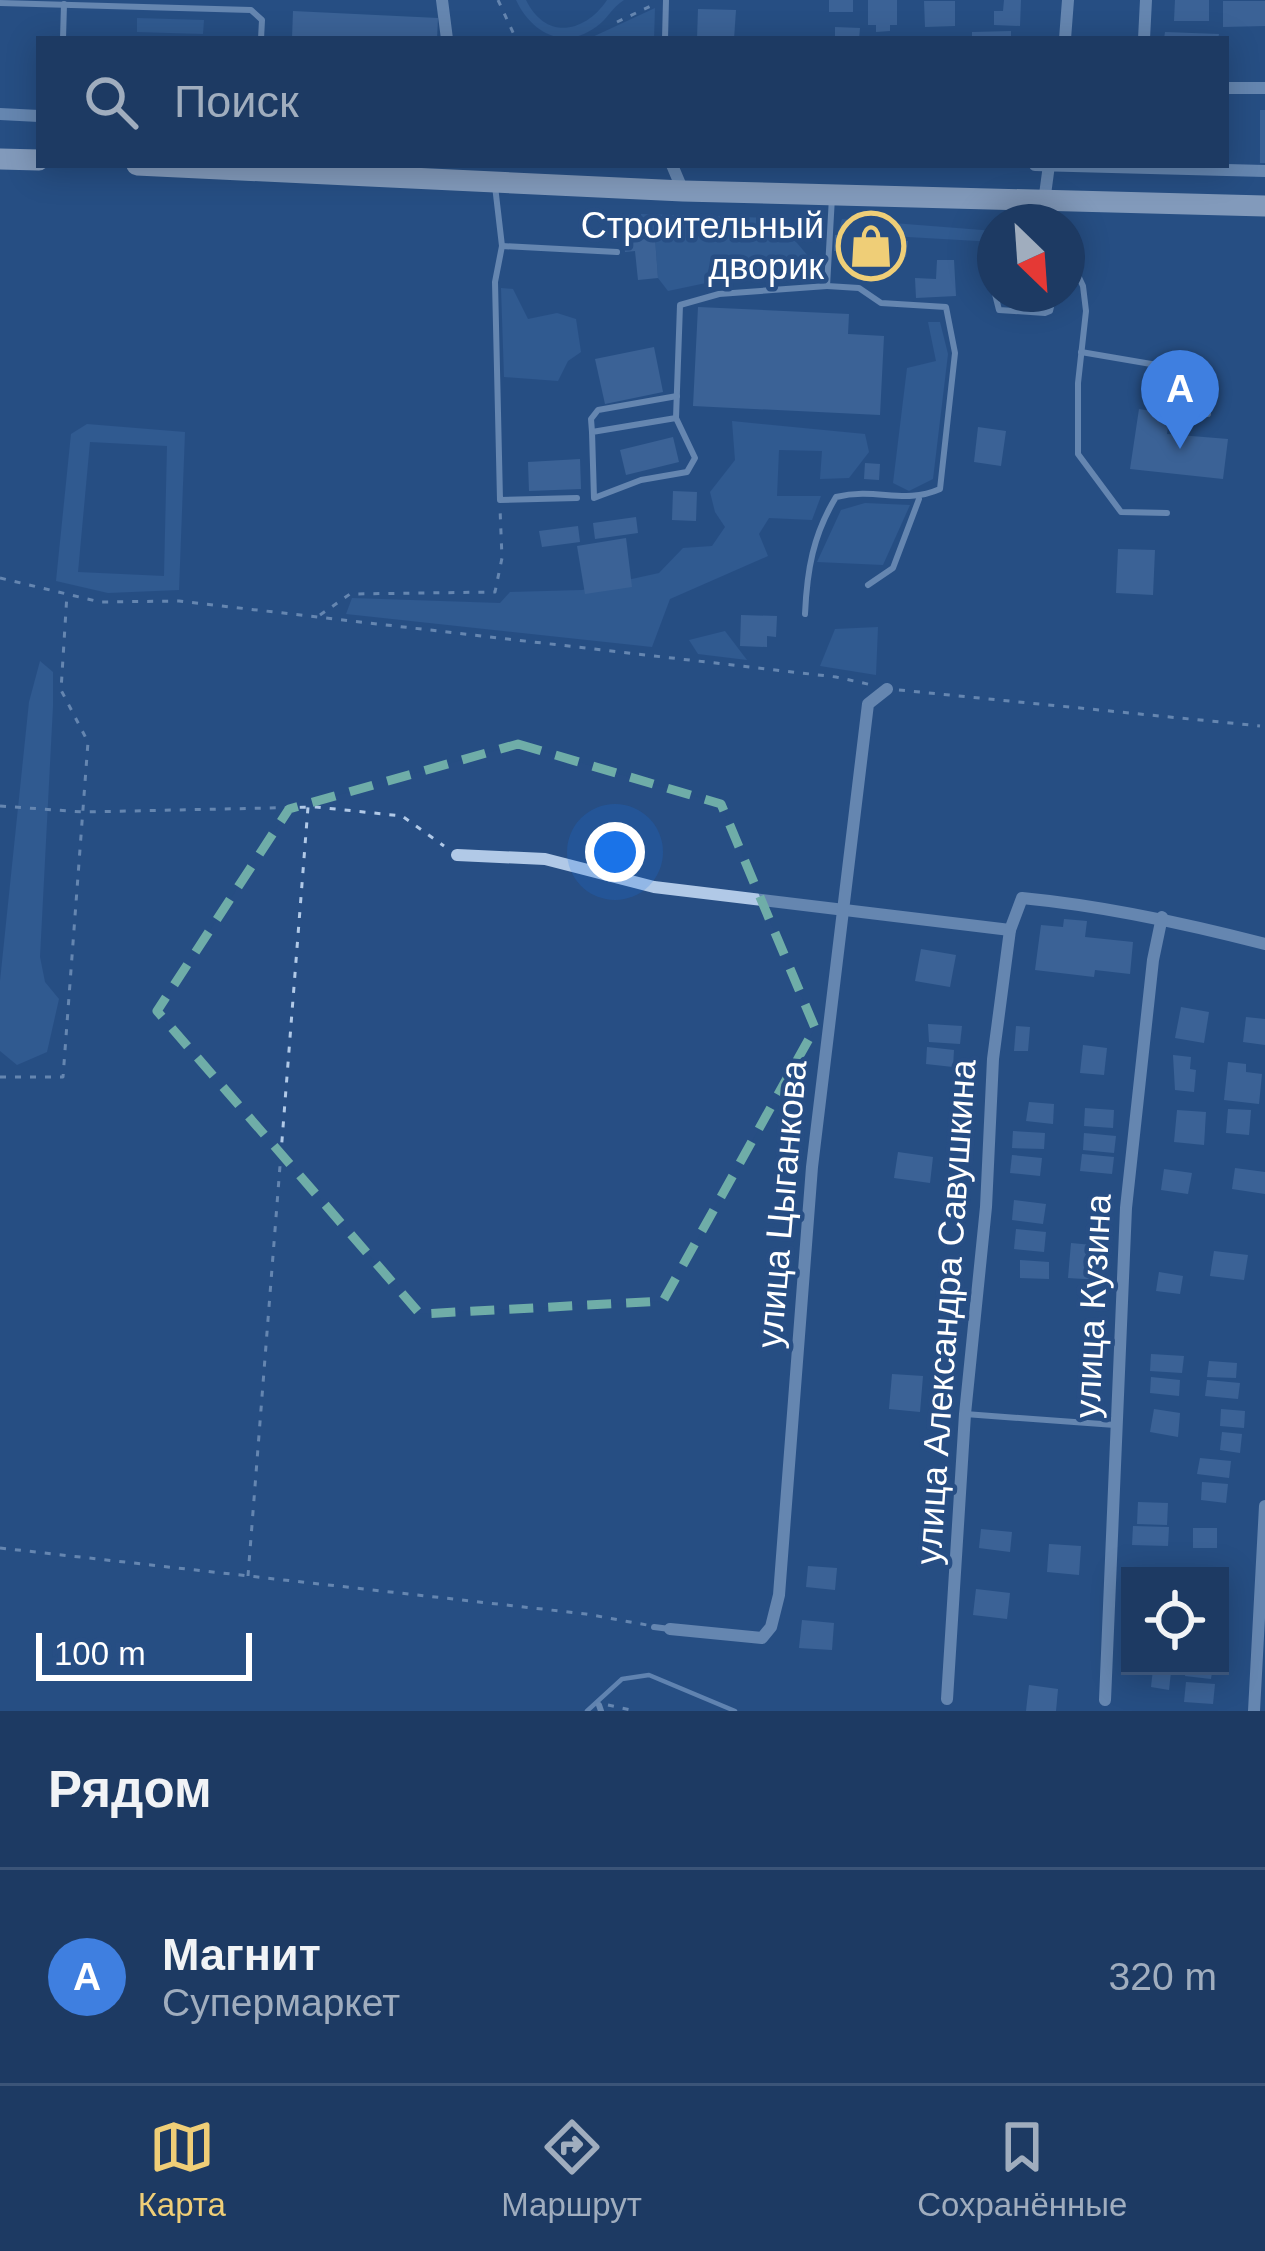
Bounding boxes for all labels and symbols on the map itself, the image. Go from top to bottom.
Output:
north arrow [977,204,1085,312]
place label: Строительный дворик [581,205,824,287]
shop icon: Строительный дворик [836,211,906,281]
pin: A [1141,350,1219,449]
your location [585,822,645,882]
street label: улица Александра Савушкина [907,1057,984,1566]
street label: улица Цыганкова [748,1058,815,1350]
street label: улица Кузина [1066,1192,1119,1419]
scale bar [36,1627,252,1680]

